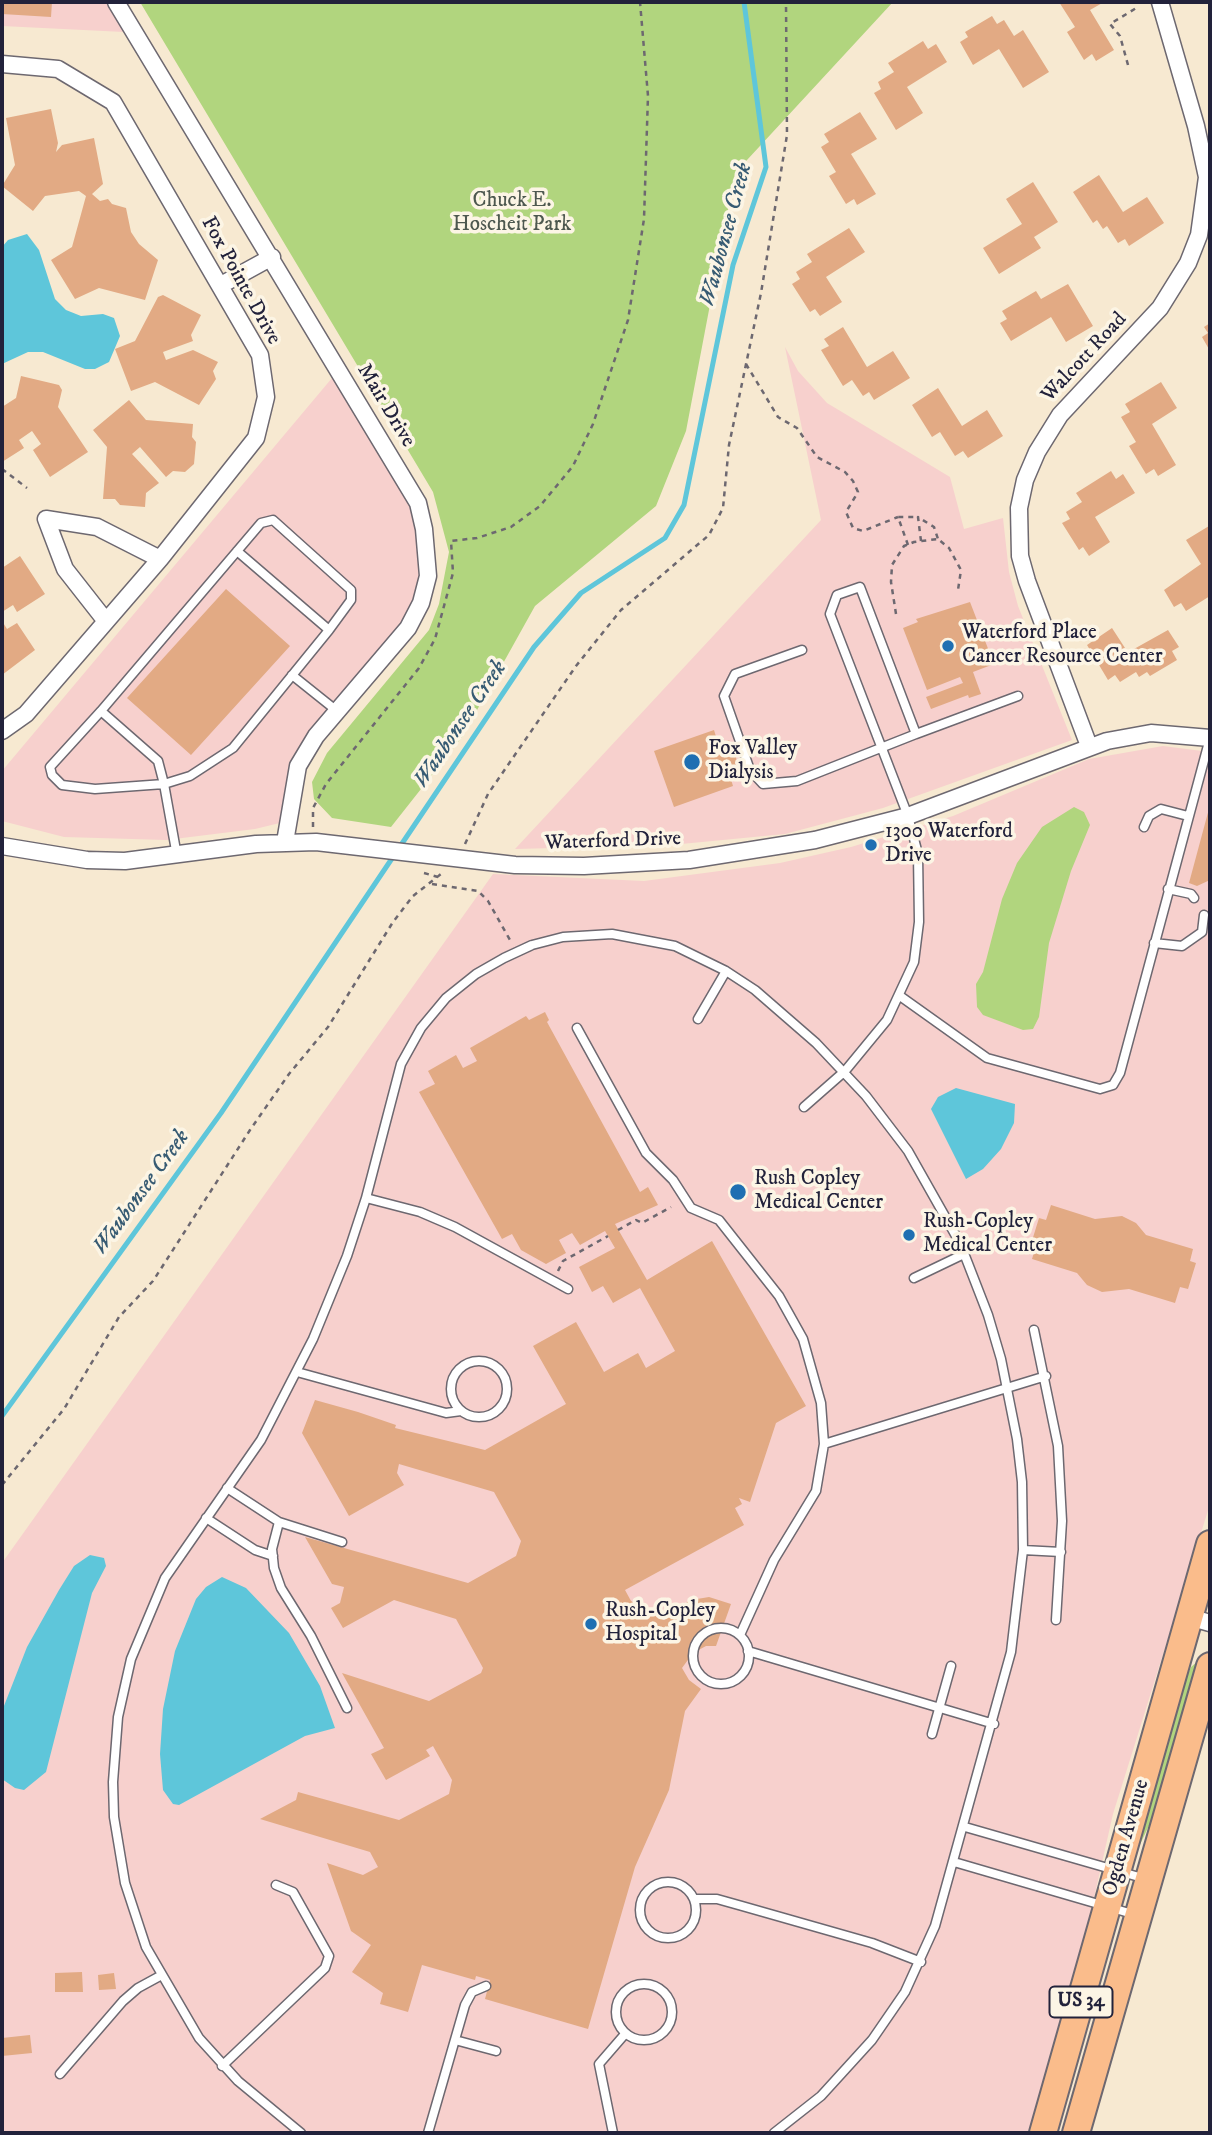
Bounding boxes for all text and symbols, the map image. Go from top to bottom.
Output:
water label: Waubonsee Creek [695,160,759,310]
park label: Chuck E. Hoscheit Park [452,189,572,239]
street label: Fox Pointe Drive [195,213,285,349]
street label: Walcott Road [1037,308,1133,408]
street label: Mair Drive [350,360,420,452]
place label: Waterford Place Cancer Resource Center [962,621,1163,671]
marker: Waterford Place Cancer Resource Center [940,638,956,654]
water label: Waubonsee Creek [408,656,514,794]
place label: Fox Valley Dialysis [708,737,797,787]
marker: Fox Valley Dialysis [682,752,702,772]
place label: 1300 Waterford Drive [885,820,1013,870]
street label: Waterford Drive [544,827,682,857]
marker: 1300 Waterford Drive [863,837,879,853]
water label: Waubonsee Creek [87,1125,197,1261]
place label: Rush Copley Medical Center [754,1167,883,1217]
marker: Rush Copley Medical Center [728,1182,748,1202]
place label: Rush-Copley Medical Center [923,1210,1052,1260]
marker: Rush-Copley Medical Center [901,1227,917,1243]
place label: Rush-Copley Hospital [605,1599,715,1649]
marker: Rush-Copley Hospital [583,1616,599,1632]
street label: Ogden Avenue [1098,1777,1156,1899]
road number: US 34 [1050,1986,1112,2018]

